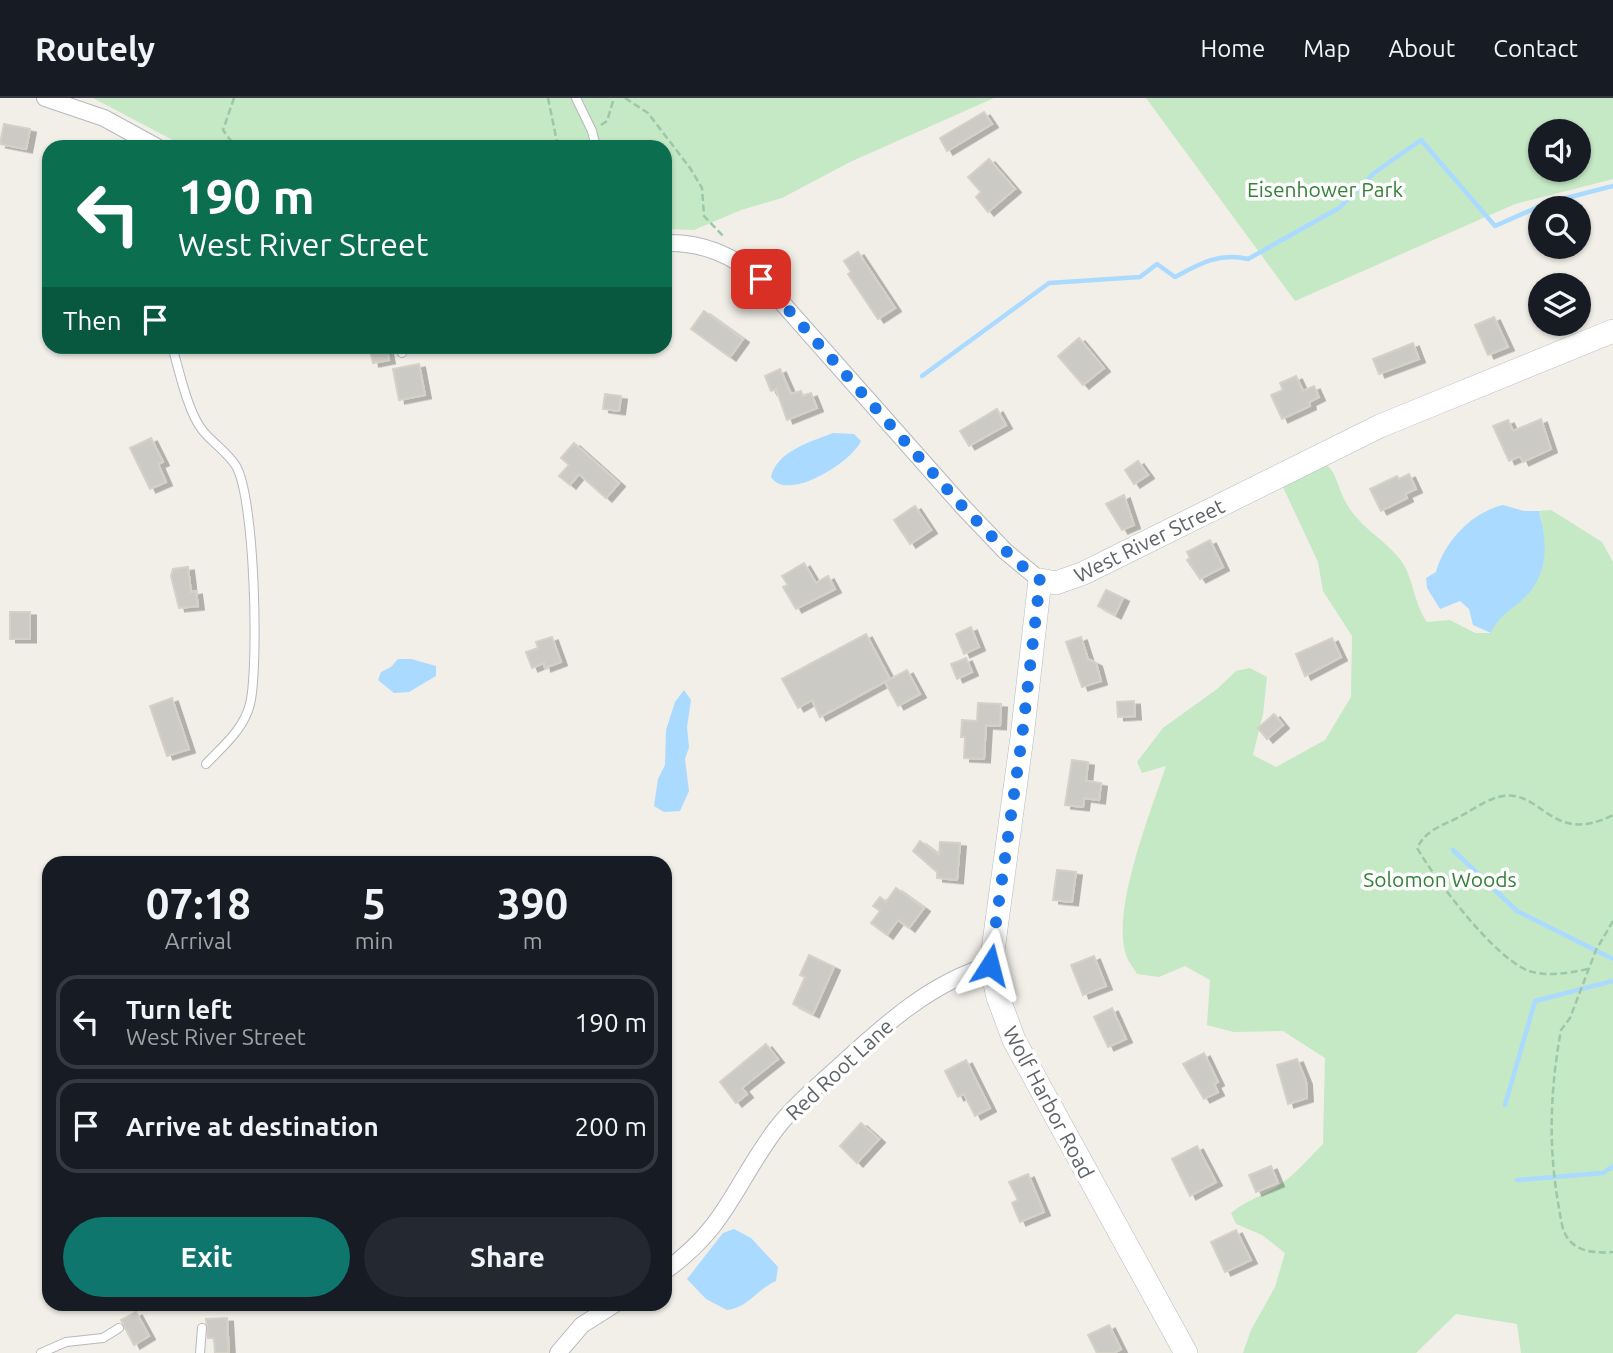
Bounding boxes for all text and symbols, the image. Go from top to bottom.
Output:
text: Routely [35,30,155,67]
text: Home [1200,35,1265,62]
text: Map [1303,35,1350,62]
text: About [1388,35,1455,62]
text: Contact [1493,35,1578,62]
map controls [1528,119,1591,336]
button: sound [1528,119,1591,182]
icon: left [63,168,154,259]
text: 190 m [178,168,315,223]
park label: Eisenhower Park [1247,177,1403,201]
button: search [1528,196,1591,259]
text: West River Street [178,226,428,262]
pin [731,249,791,309]
icon: arrive [742,260,780,298]
button: layers [1528,273,1591,336]
icon: arrive [136,301,174,339]
text: Then [63,306,122,335]
street label: West River Street [1070,493,1228,587]
park label: Solomon Woods [1363,867,1517,891]
text: 07:18 [146,880,251,927]
text: 5 [362,880,386,927]
text: 390 [497,880,568,927]
text: Arrival [165,928,232,953]
text: min [355,928,393,953]
text: m [523,928,543,953]
position arrow [953,928,1027,1002]
text: Turn left [126,995,232,1024]
icon: left [67,1003,105,1041]
text: 190 m [575,1008,647,1037]
street label: Red Root Lane [781,1013,897,1125]
street label: Wolf Harbor Road [999,1022,1099,1182]
text: West River Street [126,1024,306,1049]
icon: arrive [67,1107,105,1145]
text: Arrive at destination [126,1112,379,1141]
text: 200 m [575,1112,647,1141]
button: Exit [63,1217,350,1297]
button: Share [364,1217,651,1297]

